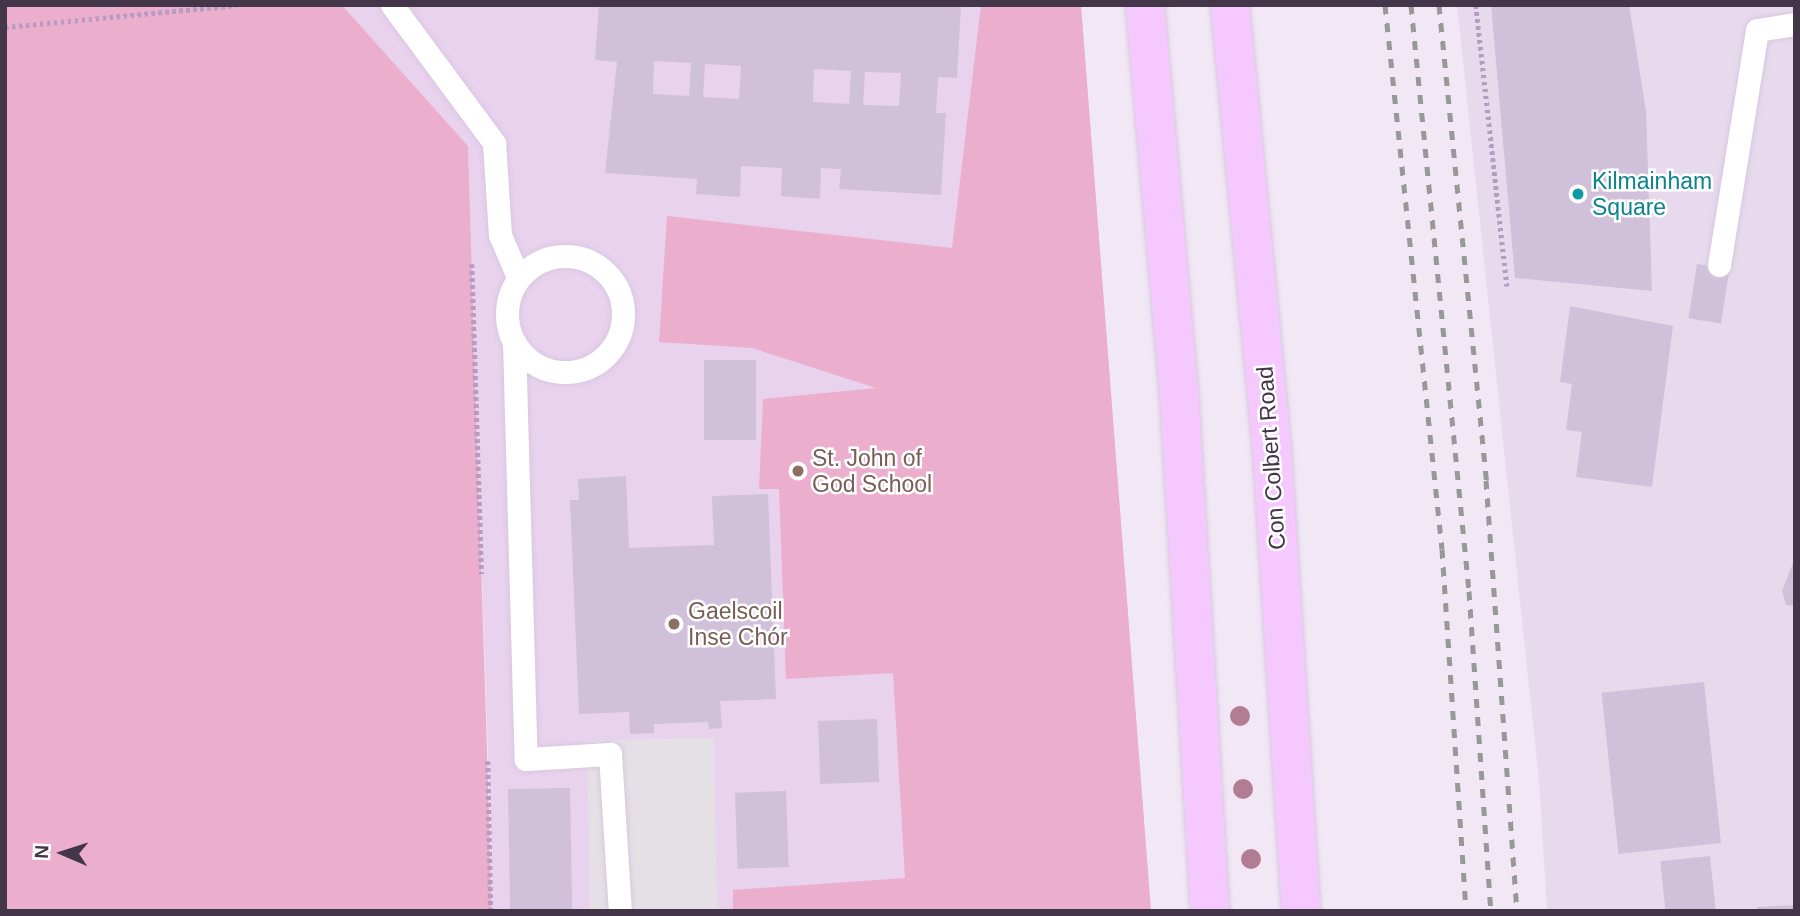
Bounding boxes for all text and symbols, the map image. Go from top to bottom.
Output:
place label: Kilmainham Square [1592,167,1712,221]
marker: Kilmainham Square [1570,186,1586,202]
street label: Con Colbert Road [1251,365,1291,551]
place label: St. John of God School [812,444,932,498]
marker: St. John of God School [790,463,806,479]
place label: Gaelscoil Inse Chór [688,597,788,651]
marker: Gaelscoil Inse Chór [666,616,682,632]
north arrow [28,818,98,888]
text: N [31,844,52,859]

